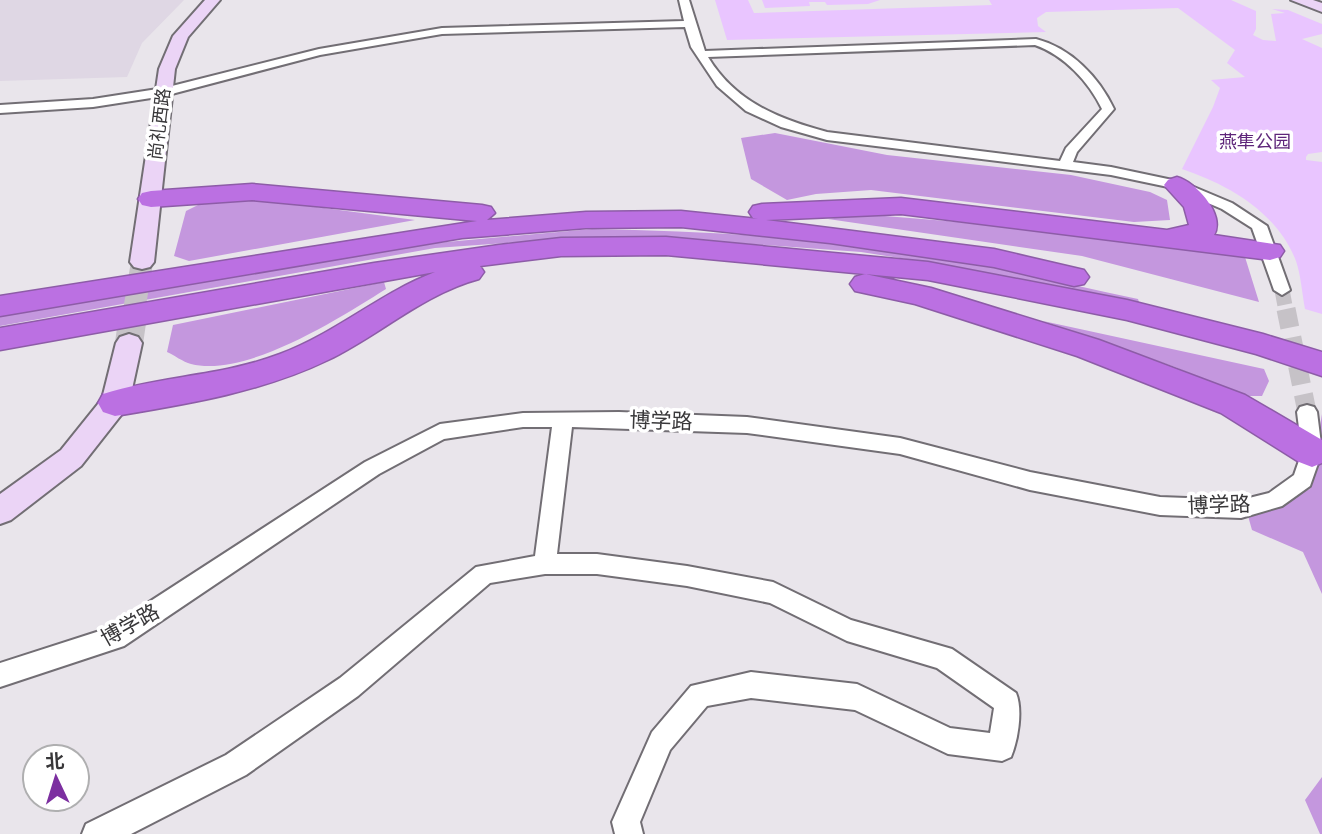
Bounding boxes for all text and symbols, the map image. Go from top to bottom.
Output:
street label: 尚礼西路 [143,87,177,161]
park label: 燕隼公园 [1219,130,1291,155]
street label: 博学路 [629,405,693,437]
street label: 博学路 [1187,489,1251,521]
street label: 博学路 [95,597,165,653]
north arrow [21,743,91,813]
text: 北 [44,748,65,777]

